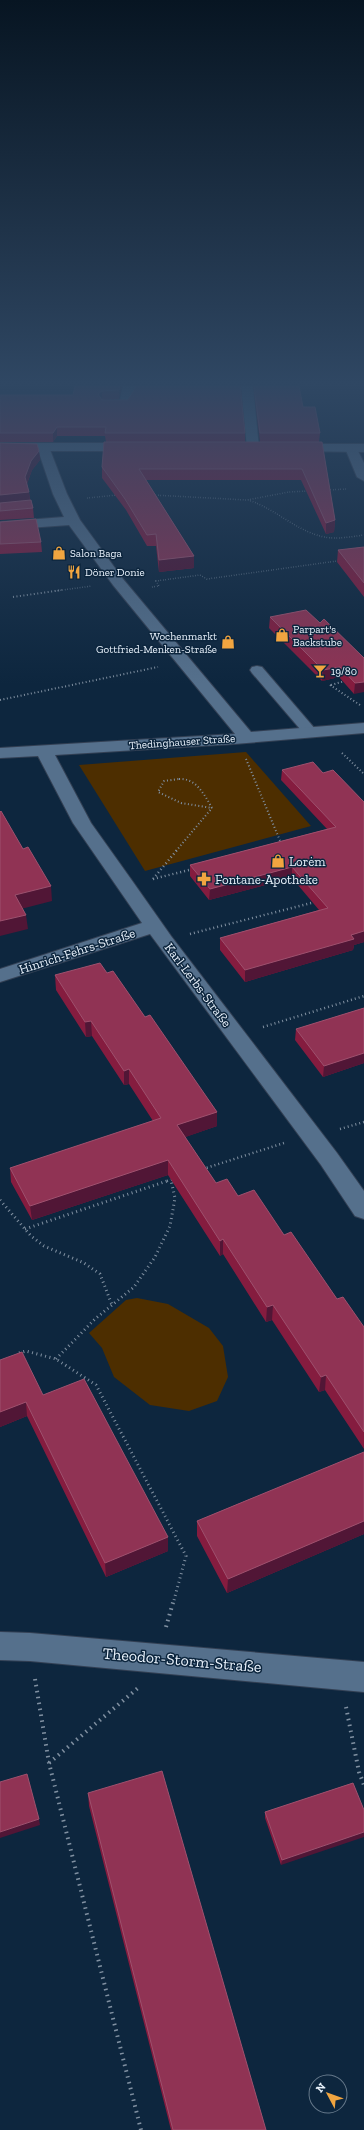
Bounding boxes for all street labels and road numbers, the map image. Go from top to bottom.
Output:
street label: Thedinghauser Straße [128,732,236,752]
street label: Hinrich-Fehrs-Straße [17,925,137,977]
street label: Karl-Lerbs-Straße [162,940,234,1030]
street label: Theodor-Storm-Straße [102,1644,262,1676]

